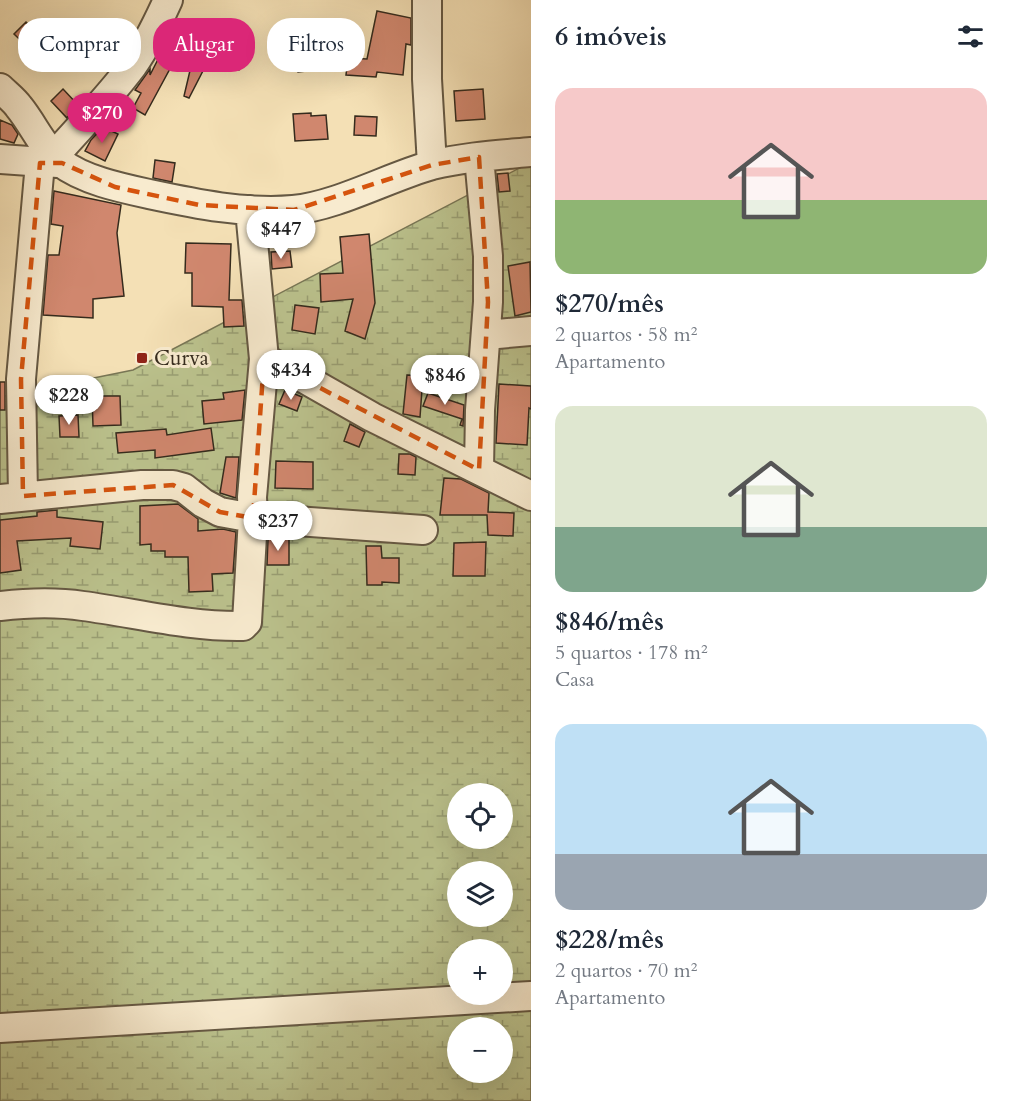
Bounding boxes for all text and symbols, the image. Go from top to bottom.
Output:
chip: Comprar [18,18,141,72]
chip: Alugar [153,18,255,72]
chip: Filtros [267,18,365,72]
text: 6 imóveis [555,19,667,54]
icon: filters [954,20,987,53]
pin: $270 [66,93,138,144]
text: $270 [82,99,122,126]
icon: home [717,127,825,235]
pin: $447 [245,209,317,260]
text: $447 [261,215,301,242]
text: $270/mês [555,286,664,321]
text: 2 quartos · 58 m² [555,321,697,348]
place label: Curva [154,344,209,373]
text: Apartamento [555,348,665,375]
pin: $434 [255,350,327,401]
marker: Curva [135,351,149,365]
pin: $846 [409,355,481,406]
text: $434 [271,356,311,383]
text: $846 [425,361,465,388]
pin: $228 [33,375,105,426]
text: $228 [49,381,89,408]
icon: home [717,445,825,553]
pin: $237 [242,501,314,552]
text: $237 [258,507,298,534]
text: $846/mês [555,604,664,639]
text: 5 quartos · 178 m² [555,639,708,666]
text: Casa [555,666,594,693]
icon: home [717,763,825,871]
map controls [447,783,513,1083]
button: locate [447,783,513,849]
button: layers [447,861,513,927]
text: $228/mês [555,922,664,957]
button: + [447,939,513,1005]
text: 2 quartos · 70 m² [555,957,697,984]
text: Apartamento [555,984,665,1011]
button: − [447,1017,513,1083]

